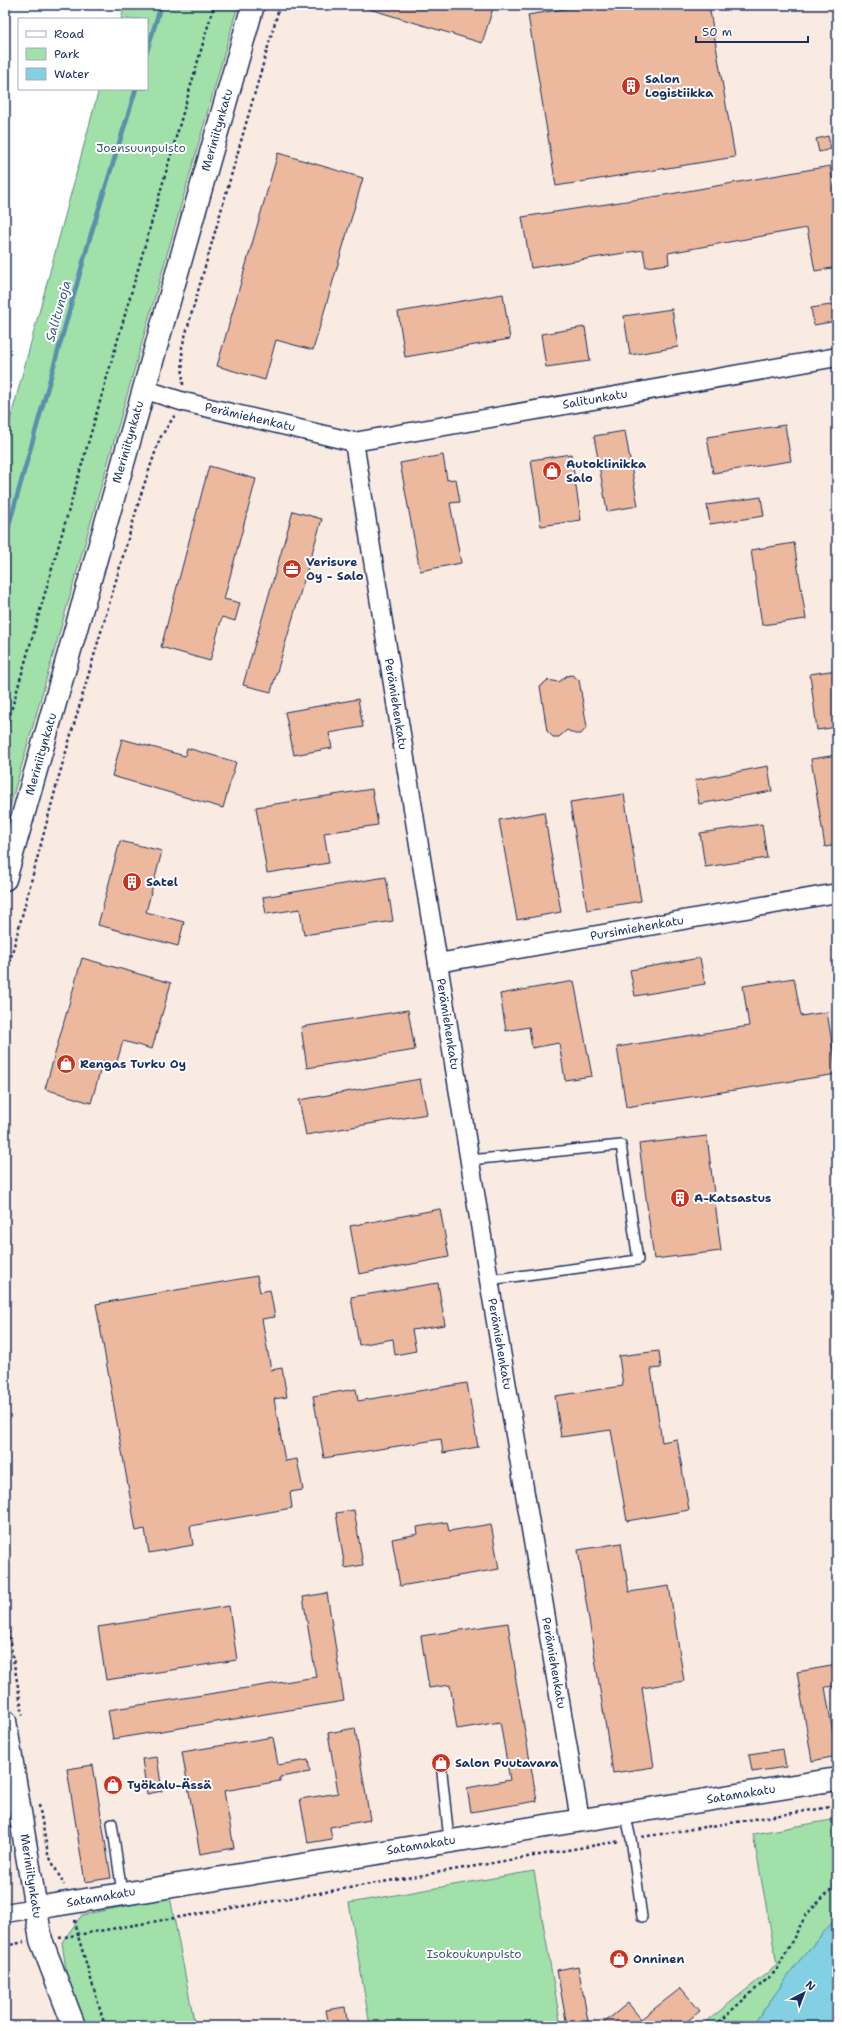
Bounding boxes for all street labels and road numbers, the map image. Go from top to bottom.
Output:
street label: Meriniitynkatu [198,87,236,173]
street label: Salitunkatu [561,385,629,413]
street label: Meriniitynkatu [109,399,147,485]
street label: Perämiehenkatu [203,399,297,435]
street label: Perämiehenkatu [381,657,411,751]
street label: Meriniitynkatu [22,711,60,797]
street label: Pursimiehenkatu [589,912,685,944]
street label: Perämiehenkatu [433,977,463,1071]
street label: Perämiehenkatu [484,1297,516,1391]
street label: Perämiehenkatu [538,1616,570,1710]
street label: Satamakatu [705,1781,777,1807]
street label: Satamakatu [385,1832,457,1858]
street label: Meriniitynkatu [16,1833,46,1919]
street label: Satamakatu [65,1883,137,1911]

